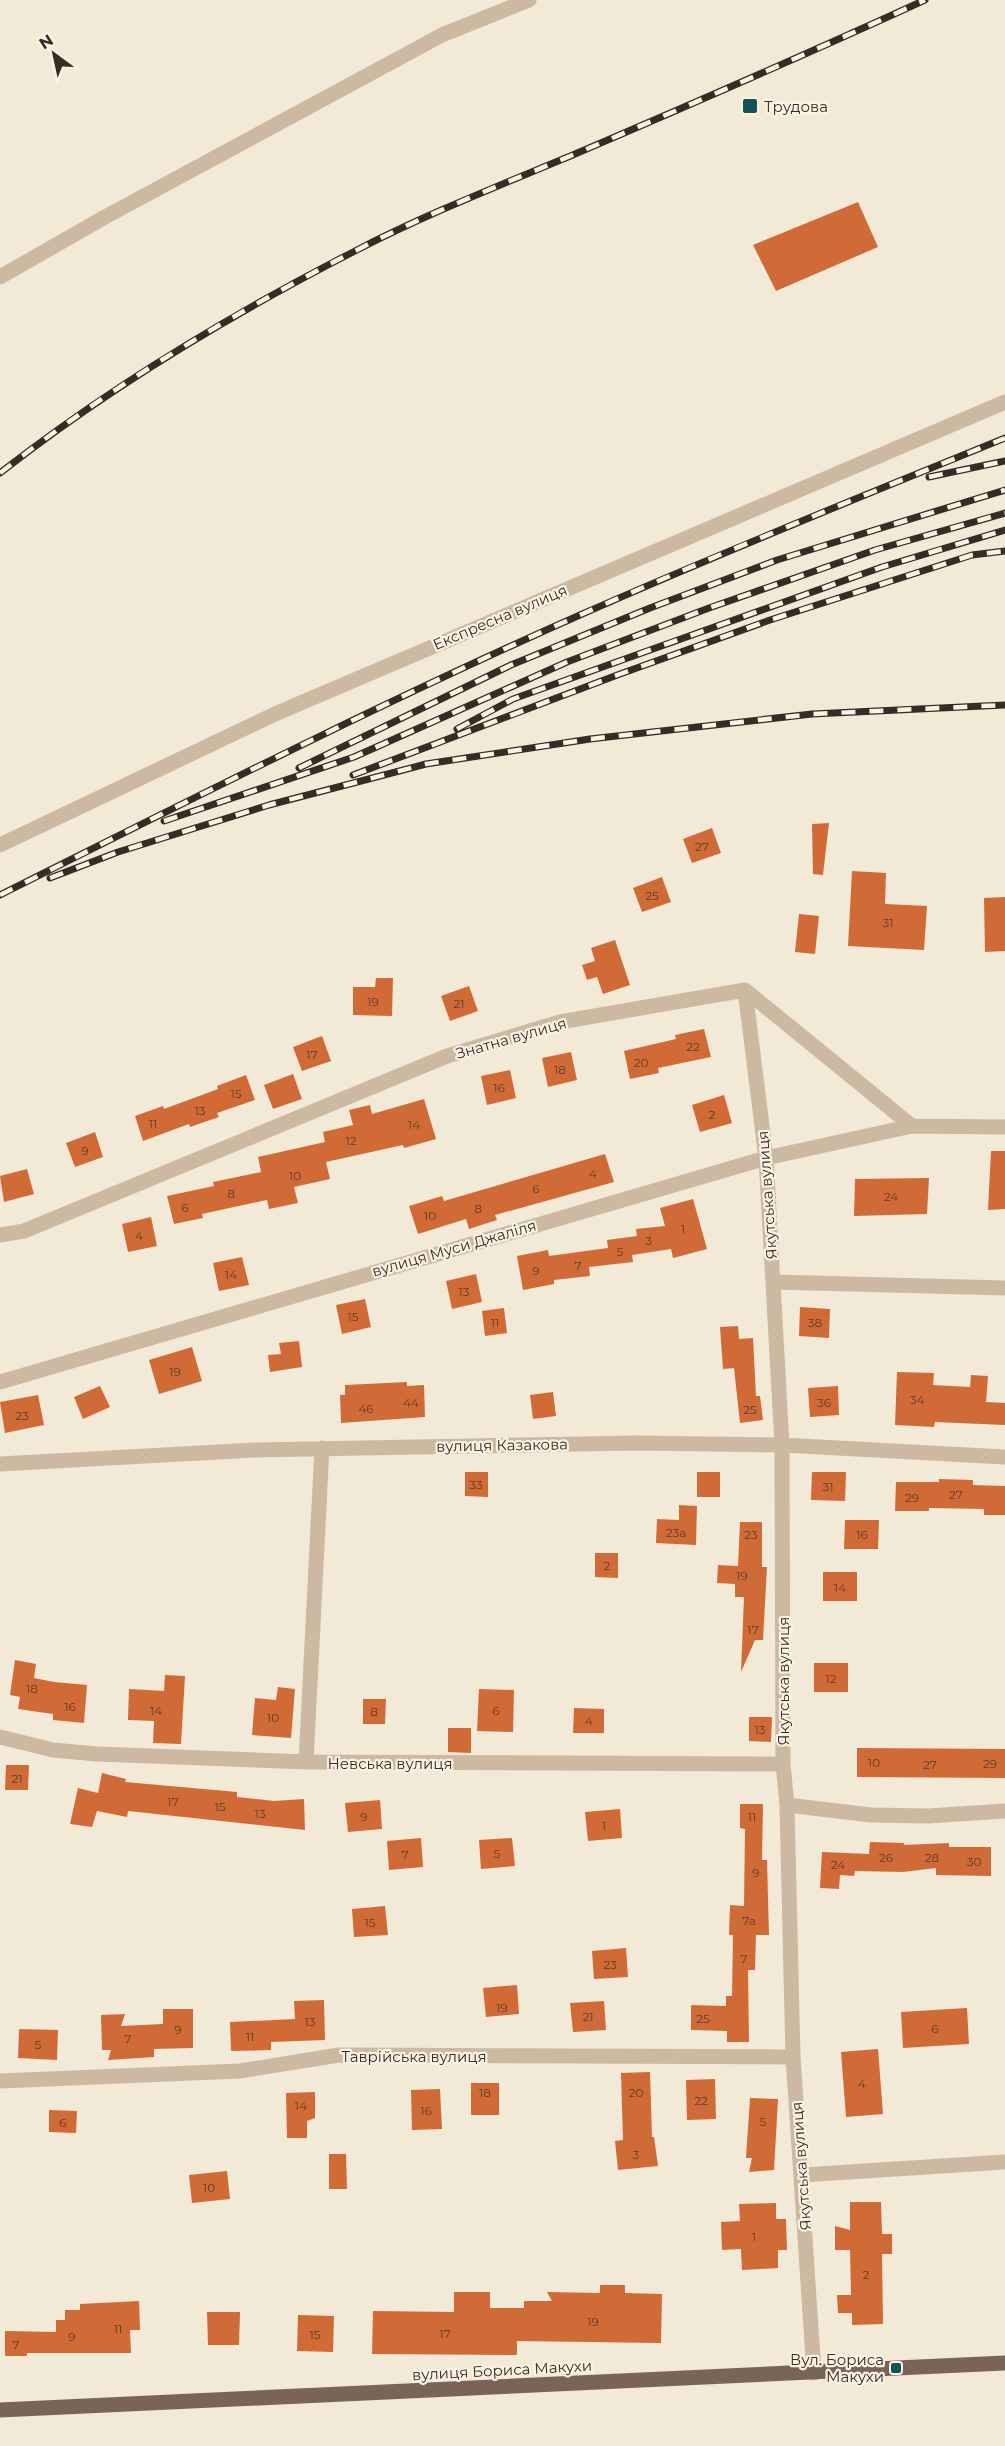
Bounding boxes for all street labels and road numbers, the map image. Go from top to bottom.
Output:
street label: Експресна вулиця [430,580,570,654]
street label: Знатна вулиця [453,1013,569,1063]
street label: Якутська вулиця [753,1130,781,1260]
street label: вулиця Муси Джаліля [370,1215,538,1281]
street label: вулиця Казакова [436,1434,568,1456]
street label: Якутська вулиця [774,1617,793,1745]
street label: Невська вулиця [327,1754,453,1773]
street label: Таврійська вулиця [341,2047,487,2066]
street label: Якутська вулиця [787,2101,815,2231]
street label: вулиця Бориса Макухи [411,2356,593,2384]

